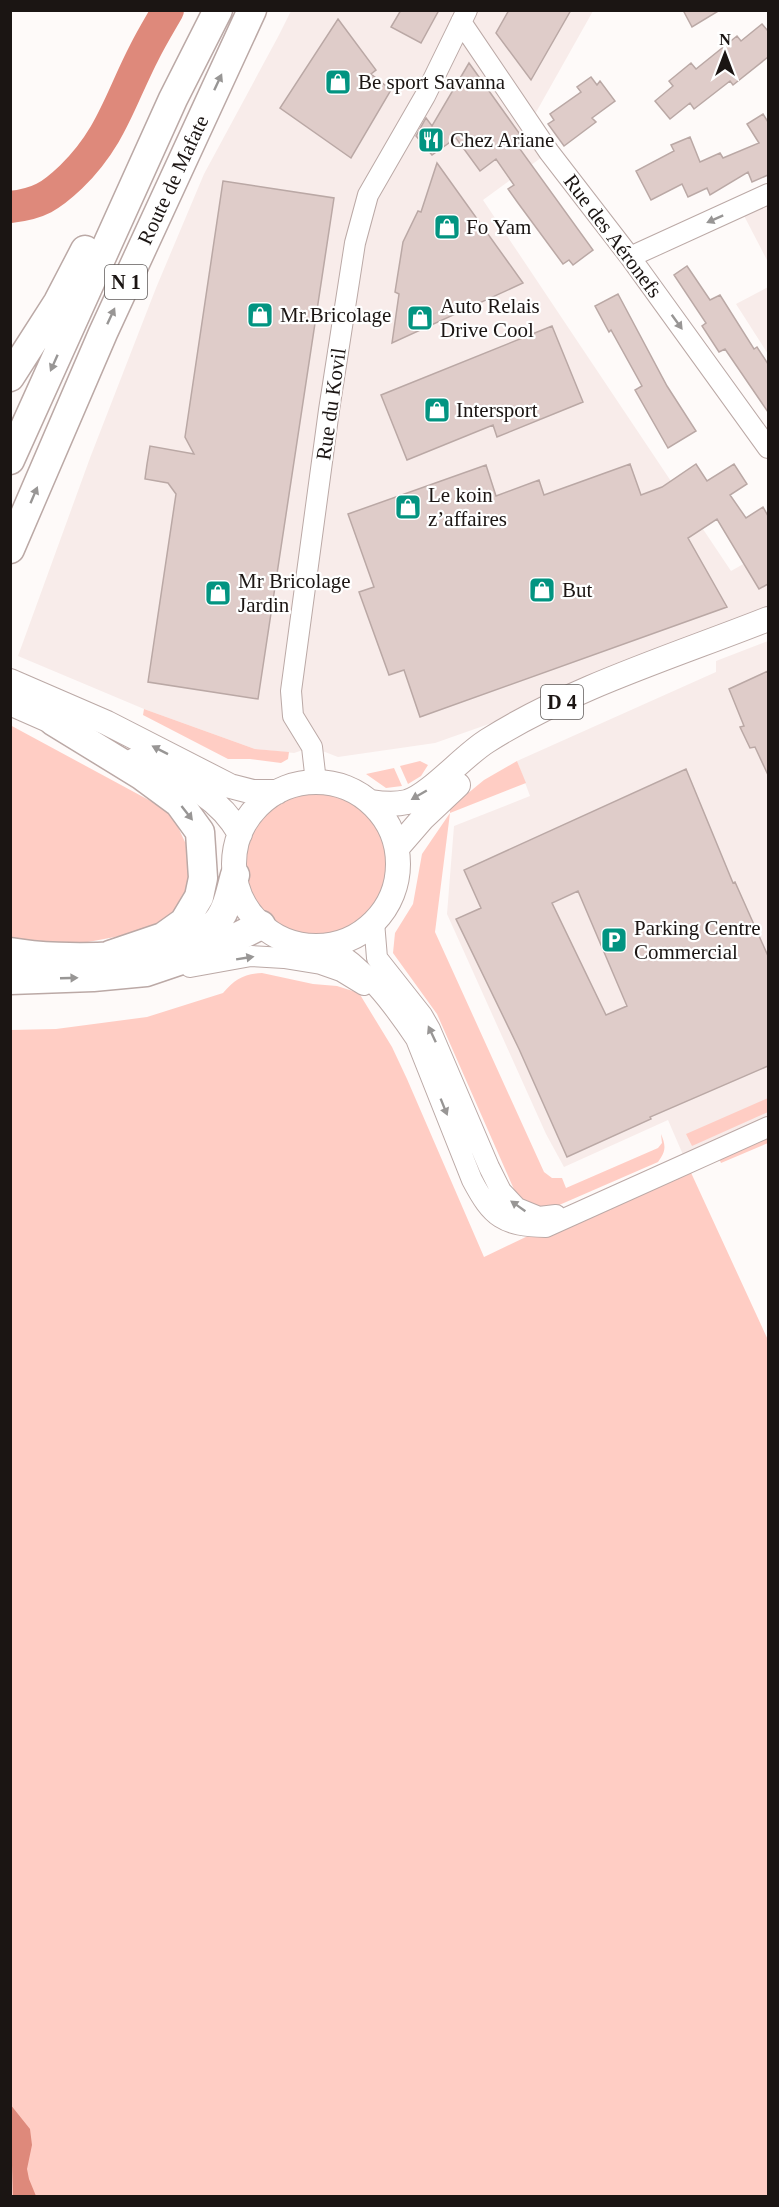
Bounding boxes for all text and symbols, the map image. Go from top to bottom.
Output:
north arrow [695,24,755,84]
text: N [719,31,731,48]
shop icon: Be sport Savanna [323,67,353,97]
place label: Be sport Savanna [358,70,506,94]
one-way arrow [214,73,223,90]
street label: Route de Mafate [133,112,213,248]
restaurant icon: Chez Ariane [416,125,446,155]
place label: Chez Ariane [450,128,554,152]
street label: Rue des Aéronefs [559,170,667,302]
shop icon: Fo Yam [432,212,462,242]
one-way arrow [707,214,724,223]
place label: Fo Yam [466,215,531,239]
road number: N 1 [105,265,147,299]
place label: Auto Relais Drive Cool [440,294,540,342]
shop icon: Mr.Bricolage [245,300,275,330]
place label: Mr.Bricolage [280,303,391,327]
shop icon: Auto Relais Drive Cool [405,303,435,333]
one-way arrow [106,307,116,325]
one-way arrow [670,314,682,329]
street label: Rue du Kovil [311,346,351,462]
one-way arrow [49,354,58,372]
shop icon: Intersport [422,395,452,425]
place label: Intersport [456,398,538,422]
place label: Le koin z’affaires [428,483,507,531]
one-way arrow [29,486,39,504]
shop icon: Le koin z’affaires [393,492,423,522]
place label: Mr Bricolage Jardin [238,569,351,617]
shop icon: But [527,575,557,605]
shop icon: Mr Bricolage Jardin [203,578,233,608]
place label: But [562,578,593,602]
road number: D 4 [541,685,583,719]
one-way arrow [151,745,168,754]
one-way arrow [411,790,427,801]
one-way arrow [181,805,194,821]
place label: Parking Centre Commercial [634,916,761,964]
parking icon: Parking Centre Commercial [599,925,629,955]
one-way arrow [236,953,255,962]
one-way arrow [59,973,78,983]
one-way arrow [427,1025,436,1042]
one-way arrow [440,1098,449,1116]
one-way arrow [511,1200,527,1212]

